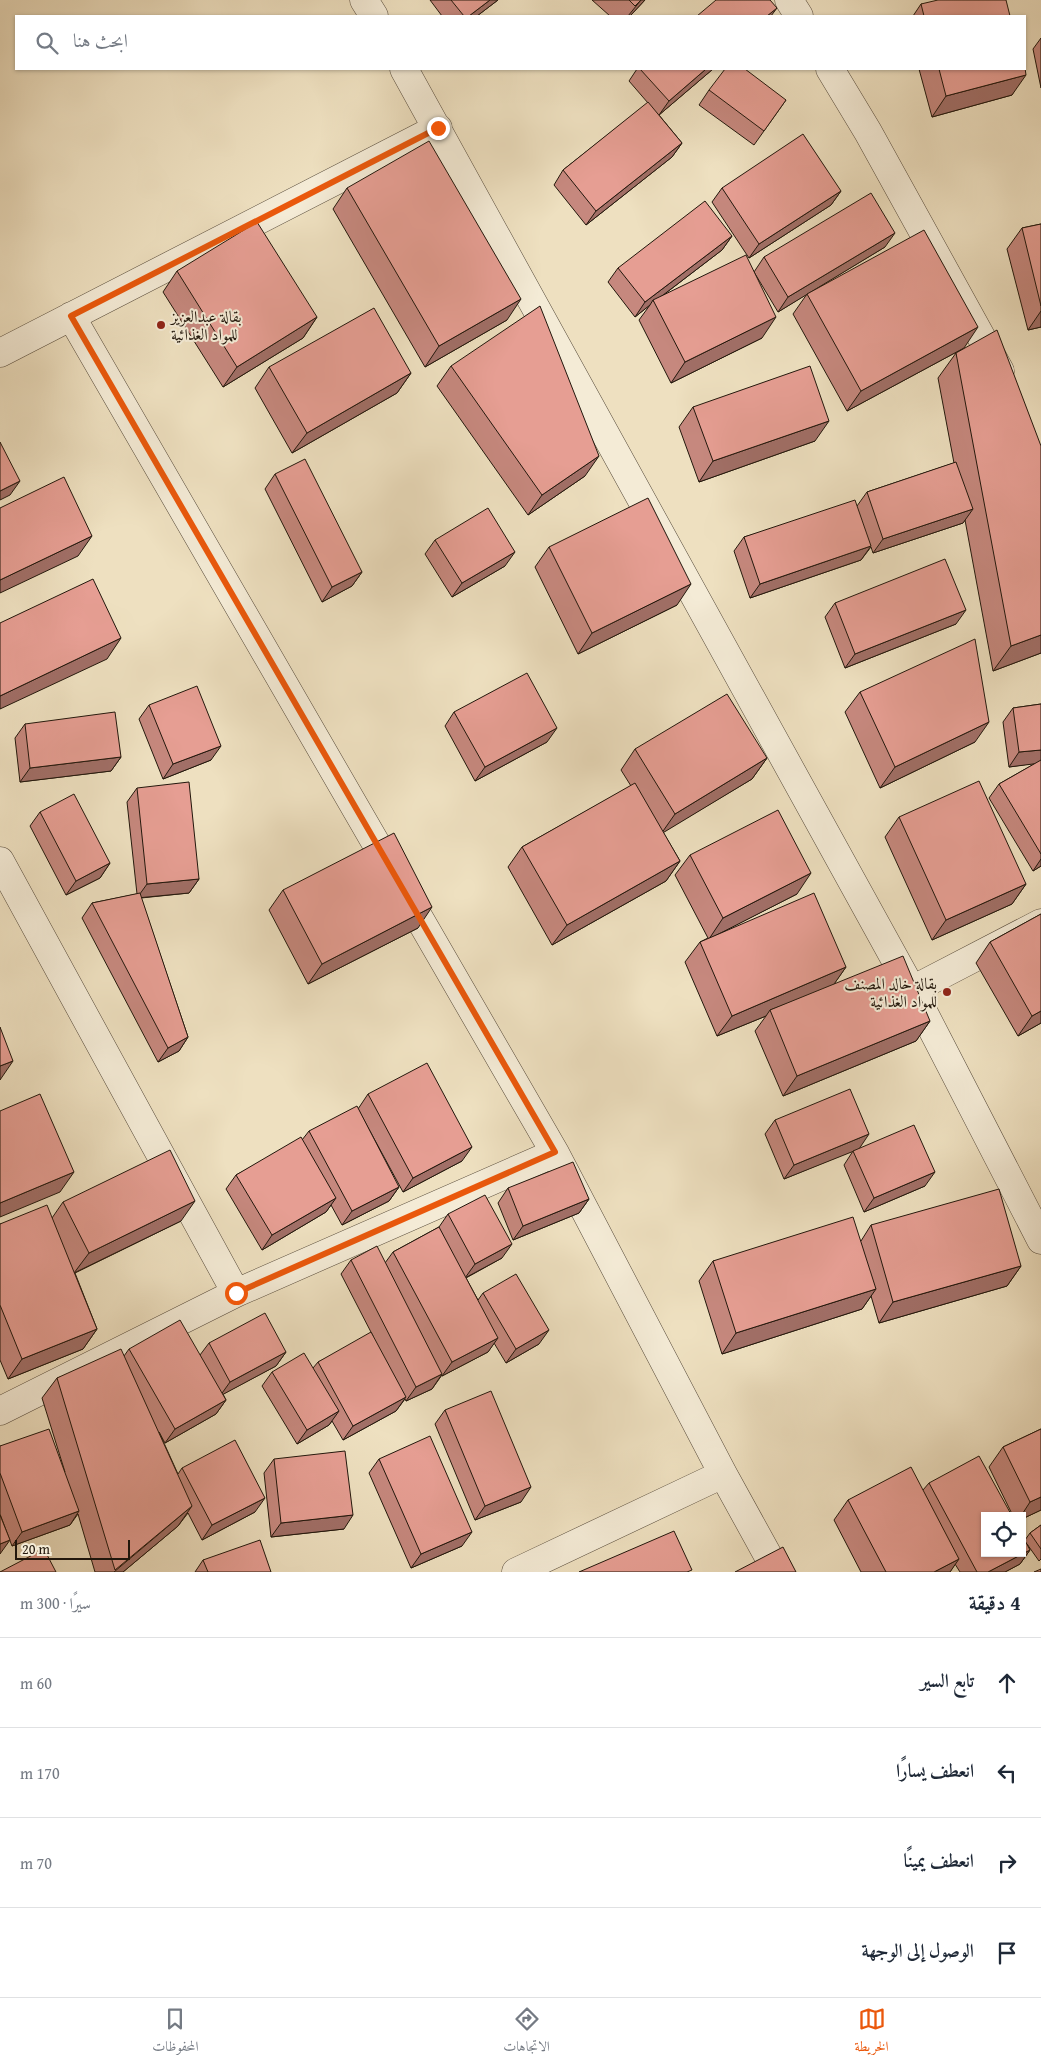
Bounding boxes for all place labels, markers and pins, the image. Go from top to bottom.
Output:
place label: بقالة عبدالعزيز للمواد الغذائية [169,304,242,346]
marker: بقالة عبدالعزيز للمواد الغذائية [155,319,167,331]
place label: بقالة خالد المصنف للمواد الغذائية [844,971,937,1013]
marker: بقالة خالد المصنف للمواد الغذائية [941,986,953,998]

